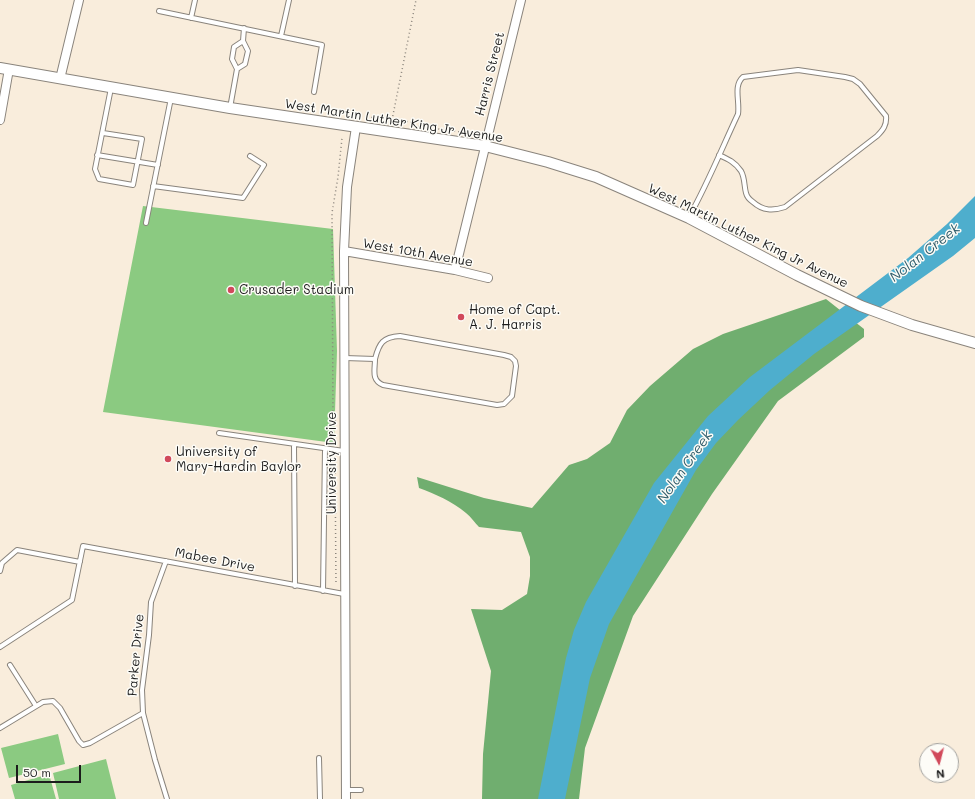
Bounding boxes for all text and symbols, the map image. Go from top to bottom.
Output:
street label: Harris Street [472,30,508,118]
street label: West Martin Luther King Jr Avenue [284,96,504,146]
street label: West Martin Luther King Jr Avenue [645,181,851,291]
water label: Nolan Creek [886,220,964,286]
street label: West 10th Avenue [362,236,474,270]
place label: Crusader Stadium [239,282,354,298]
marker: Crusader Stadium [226,285,236,295]
place label: Home of Capt. A. J. Harris [469,302,560,333]
marker: Home of Capt. A. J. Harris [456,312,466,322]
street label: University Drive [324,412,340,514]
water label: Nolan Creek [654,427,716,507]
place label: University of Mary-Hardin Baylor [176,444,301,475]
marker: University of Mary-Hardin Baylor [163,454,173,464]
street label: Mabee Drive [174,545,256,575]
street label: Parker Drive [125,613,147,697]
north arrow [919,743,959,783]
scale bar [18,757,83,783]
text: 50 m [23,764,51,780]
text: N [935,766,945,782]

